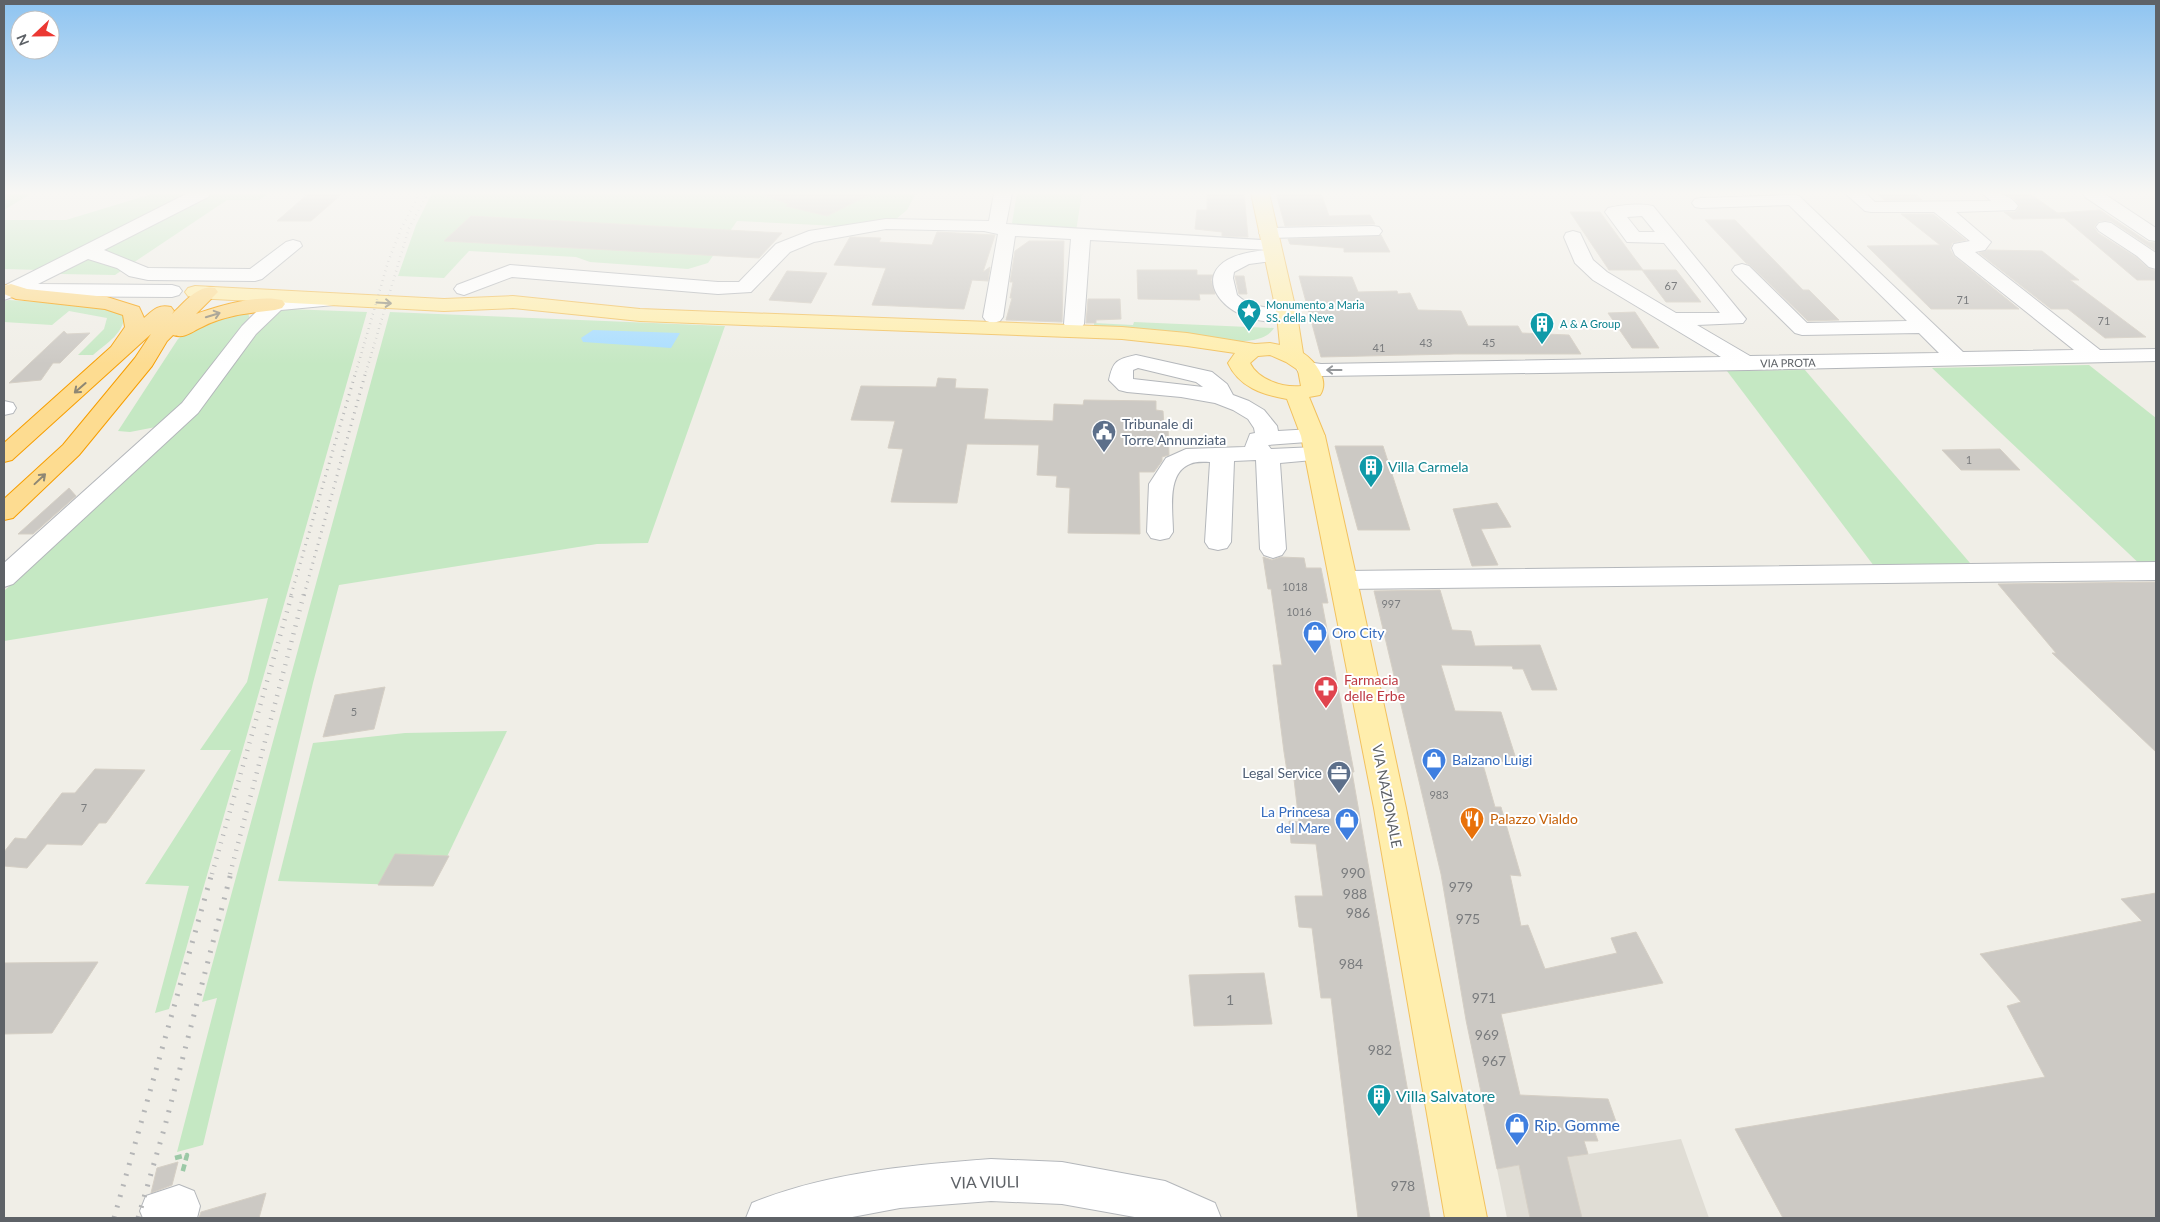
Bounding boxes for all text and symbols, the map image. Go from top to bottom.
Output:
north arrow [10,10,60,60]
text: N [13,32,32,48]
house number: 67 [1665,279,1677,292]
house number: 71 [1957,293,1969,306]
one-way arrow [376,298,392,307]
place icon: Monumento a Maria SS. della Neve [1236,298,1262,332]
place label: Monumento a Maria SS. della Neve [1266,298,1364,324]
one-way arrow [205,310,221,319]
building icon: A & A Group [1529,311,1555,345]
house number: 71 [2098,314,2110,327]
place label: A & A Group [1560,317,1620,330]
house number: 43 [1420,336,1432,349]
house number: 45 [1483,336,1495,349]
house number: 41 [1373,341,1385,354]
street label: VIA PROTA [1760,356,1816,369]
one-way arrow [1326,365,1342,375]
one-way arrow [73,382,86,394]
place label: Tribunale di Torre Annunziata [1122,415,1226,448]
public building icon: Tribunale di Torre Annunziata [1091,419,1117,453]
house number: 1 [1966,453,1972,466]
building icon: Villa Carmela [1358,454,1384,488]
place label: Villa Carmela [1388,458,1469,475]
one-way arrow [33,473,46,485]
house number: 1018 [1282,580,1308,593]
house number: 997 [1381,597,1401,610]
house number: 1016 [1286,605,1312,618]
shop icon: Oro City [1302,620,1328,654]
place label: Oro City [1332,624,1385,641]
place label: Farmacia delle Erbe [1344,671,1405,704]
pharmacy icon: Farmacia delle Erbe [1313,675,1339,709]
house number: 5 [351,705,357,718]
street label: VIA NAZIONALE [1369,743,1406,849]
shop icon: Balzano Luigi [1421,747,1447,781]
place label: Balzano Luigi [1452,751,1532,768]
office icon: Legal Service [1326,760,1352,794]
place label: Legal Service [1242,764,1322,781]
house number: 983 [1429,788,1449,801]
house number: 7 [81,801,87,814]
place label: La Princesa del Mare [1261,803,1330,836]
restaurant icon: Palazzo Vialdo [1459,806,1485,840]
shop icon: La Princesa del Mare [1334,807,1360,841]
place label: Palazzo Vialdo [1490,810,1578,827]
house number: 990 [1341,864,1365,881]
house number: 979 [1449,878,1473,895]
house number: 988 [1343,885,1367,902]
house number: 986 [1346,904,1370,921]
house number: 975 [1456,910,1480,927]
house number: 984 [1339,955,1363,972]
house number: 971 [1472,989,1496,1006]
house number: 1 [1226,991,1234,1008]
house number: 969 [1475,1026,1499,1043]
house number: 982 [1368,1041,1392,1058]
house number: 967 [1482,1052,1506,1069]
building icon: Villa Salvatore [1366,1083,1392,1117]
place label: Villa Salvatore [1396,1086,1495,1105]
shop icon: Rip. Gomme [1504,1112,1530,1146]
place label: Rip. Gomme [1534,1115,1620,1134]
street label: VIA VIULI [950,1171,1020,1192]
house number: 978 [1391,1177,1415,1194]

